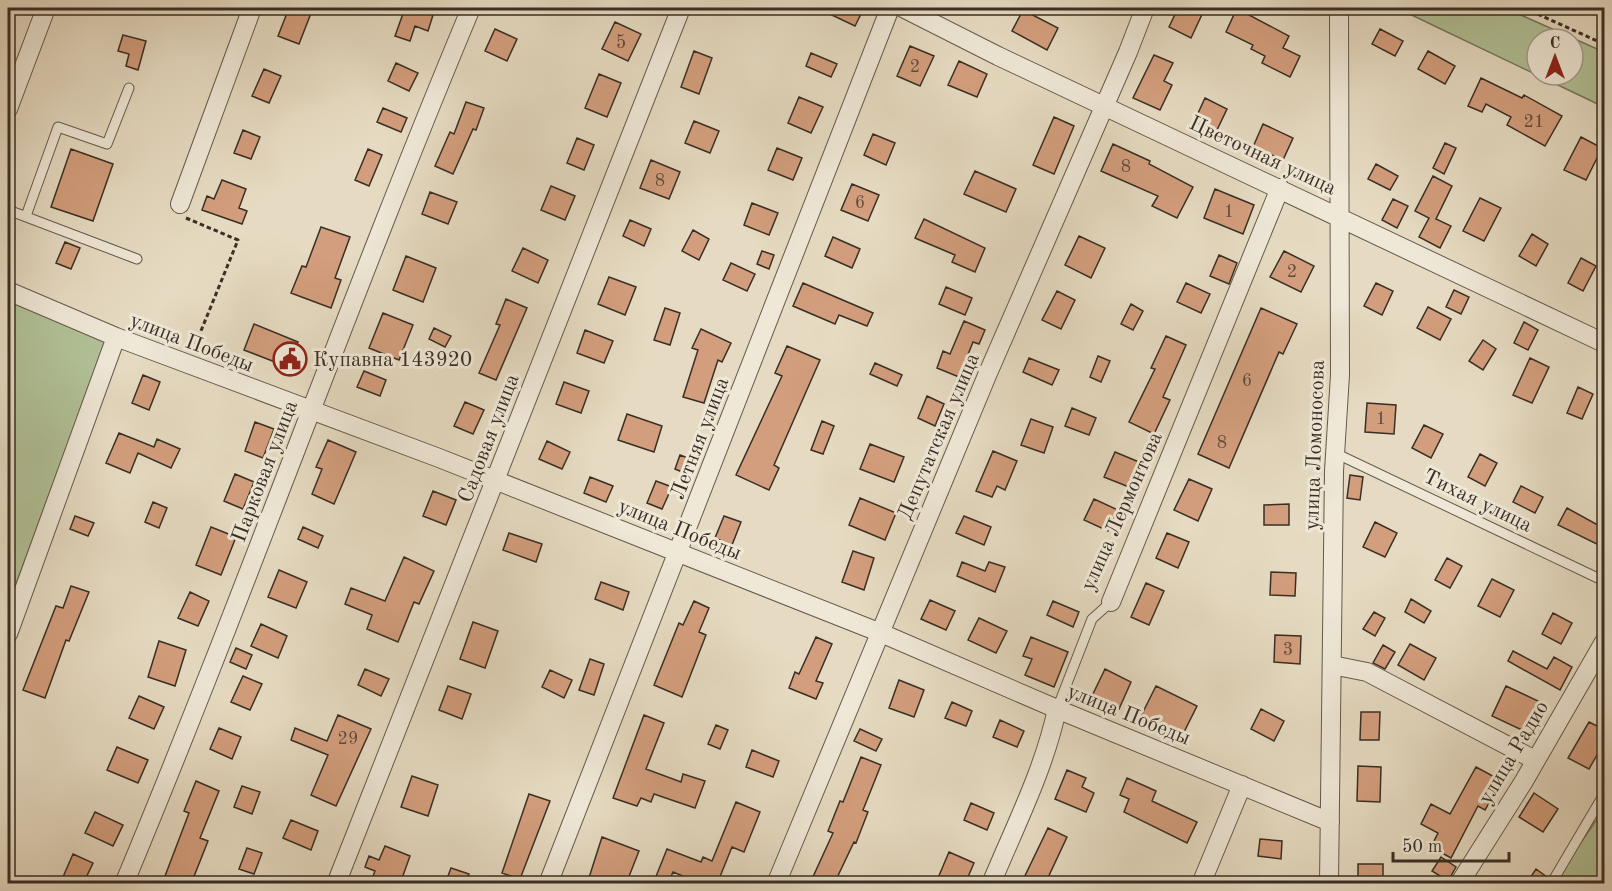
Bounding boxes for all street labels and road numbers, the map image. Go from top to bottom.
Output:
street label: Цветочная улица [1186,113,1339,200]
street label: улица Победы [127,310,256,377]
street label: Депутатская улица [895,350,984,523]
street label: улица Ломоносова [1302,359,1329,531]
street label: Садовая улица [455,371,524,506]
street label: Летняя улица [668,375,733,502]
street label: Парковая улица [229,398,302,545]
street label: улица Лермонтова [1078,429,1167,594]
street label: Тихая улица [1420,466,1535,537]
street label: улица Победы [615,496,744,565]
street label: улица Победы [1064,681,1193,750]
street label: улица Радио [1475,698,1553,808]

